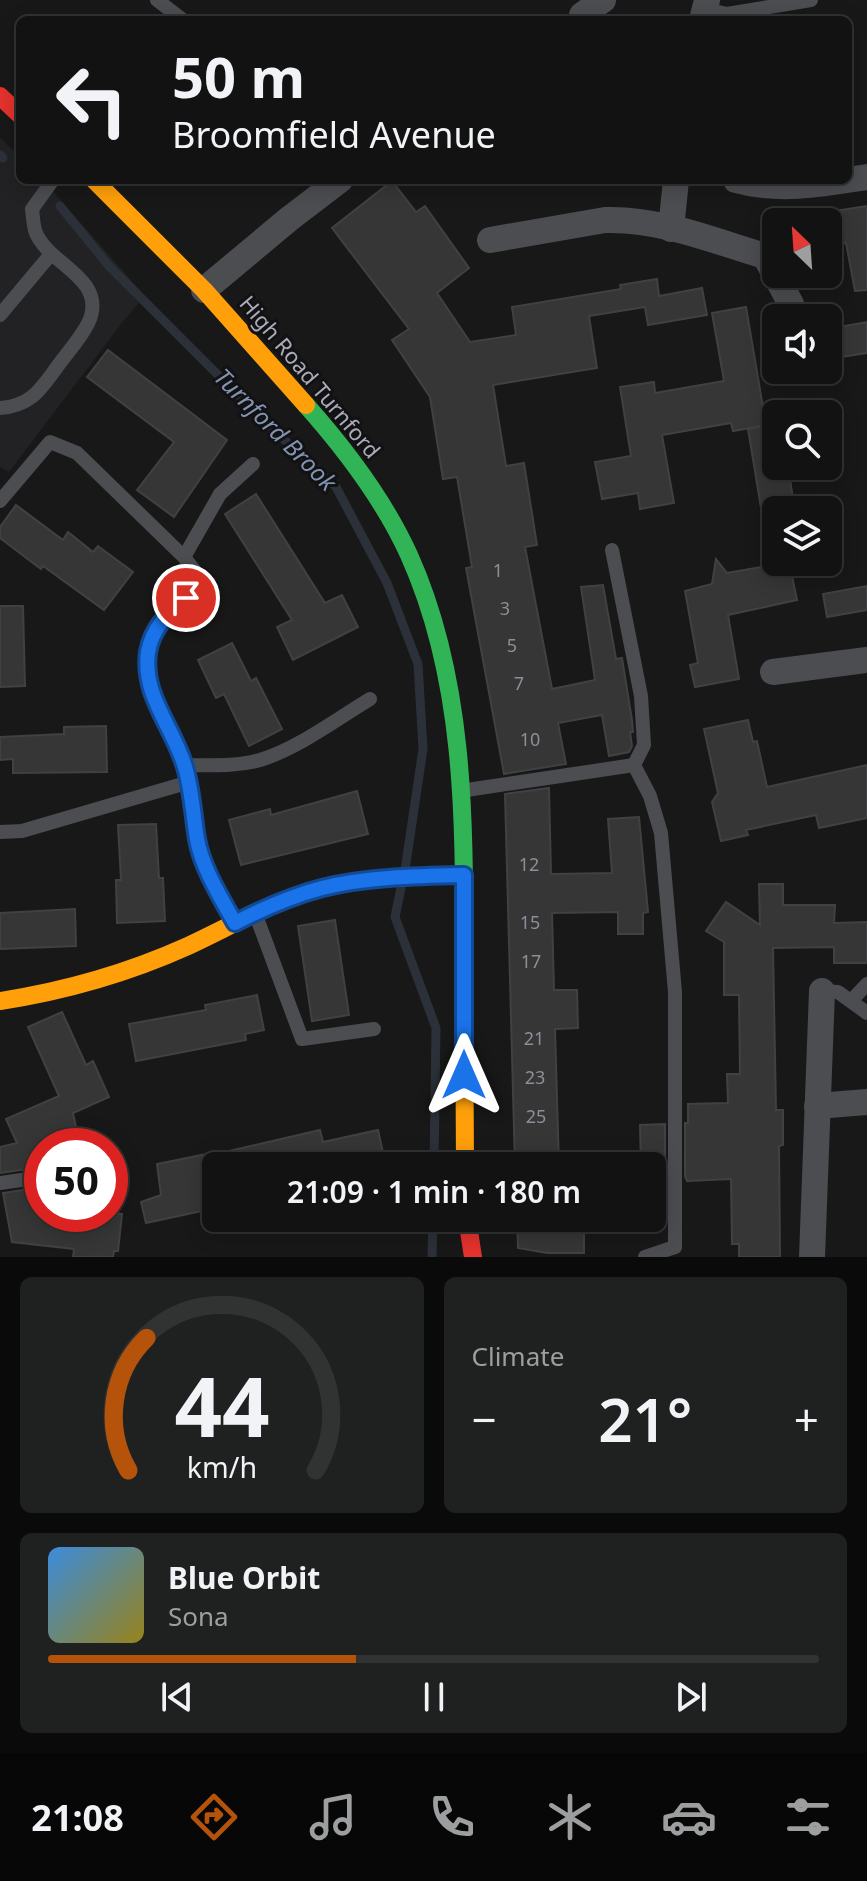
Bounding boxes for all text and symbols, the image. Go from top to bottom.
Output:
text: 50 m [172,38,305,114]
icon: left [40,48,144,152]
text: Broomfield Avenue [172,110,496,159]
north arrow [762,208,842,288]
map controls [762,208,842,576]
street label: High Road Turnford [234,289,388,464]
button: sound [762,304,842,384]
water label: Turnford Brook [208,360,345,498]
button: search [762,400,842,480]
button: layers [762,496,842,576]
house number: 1 [493,558,503,582]
pin [152,564,220,632]
icon: arrive [164,576,208,620]
house number: 3 [500,596,510,620]
house number: 5 [507,633,517,657]
house number: 7 [514,671,524,695]
house number: 10 [520,727,540,751]
house number: 12 [519,852,539,876]
house number: 15 [520,910,540,934]
house number: 17 [521,949,541,973]
house number: 21 [524,1026,544,1050]
position arrow [422,1033,506,1117]
house number: 23 [525,1065,545,1089]
house number: 25 [526,1104,546,1128]
speed limit sign: 50 [24,1128,128,1232]
text: 21:09 · 1 min · 180 m [287,1171,581,1212]
text: Climate [472,1338,564,1374]
text: 44 [174,1348,269,1461]
text: 21° [598,1378,692,1460]
text: − [472,1389,497,1449]
text: + [794,1389,819,1449]
text: km/h [187,1447,257,1486]
text: Blue Orbit [168,1557,320,1598]
text: Sona [168,1598,229,1634]
icon: previous [155,1675,199,1719]
icon: pause [412,1675,456,1719]
icon: next [669,1675,713,1719]
icon: directions [186,1789,242,1845]
icon: music [305,1789,361,1845]
icon: phone [424,1789,480,1845]
icon: climate [542,1789,598,1845]
icon: car [661,1789,717,1845]
icon: filters [780,1789,836,1845]
text: 21:08 [31,1793,124,1842]

